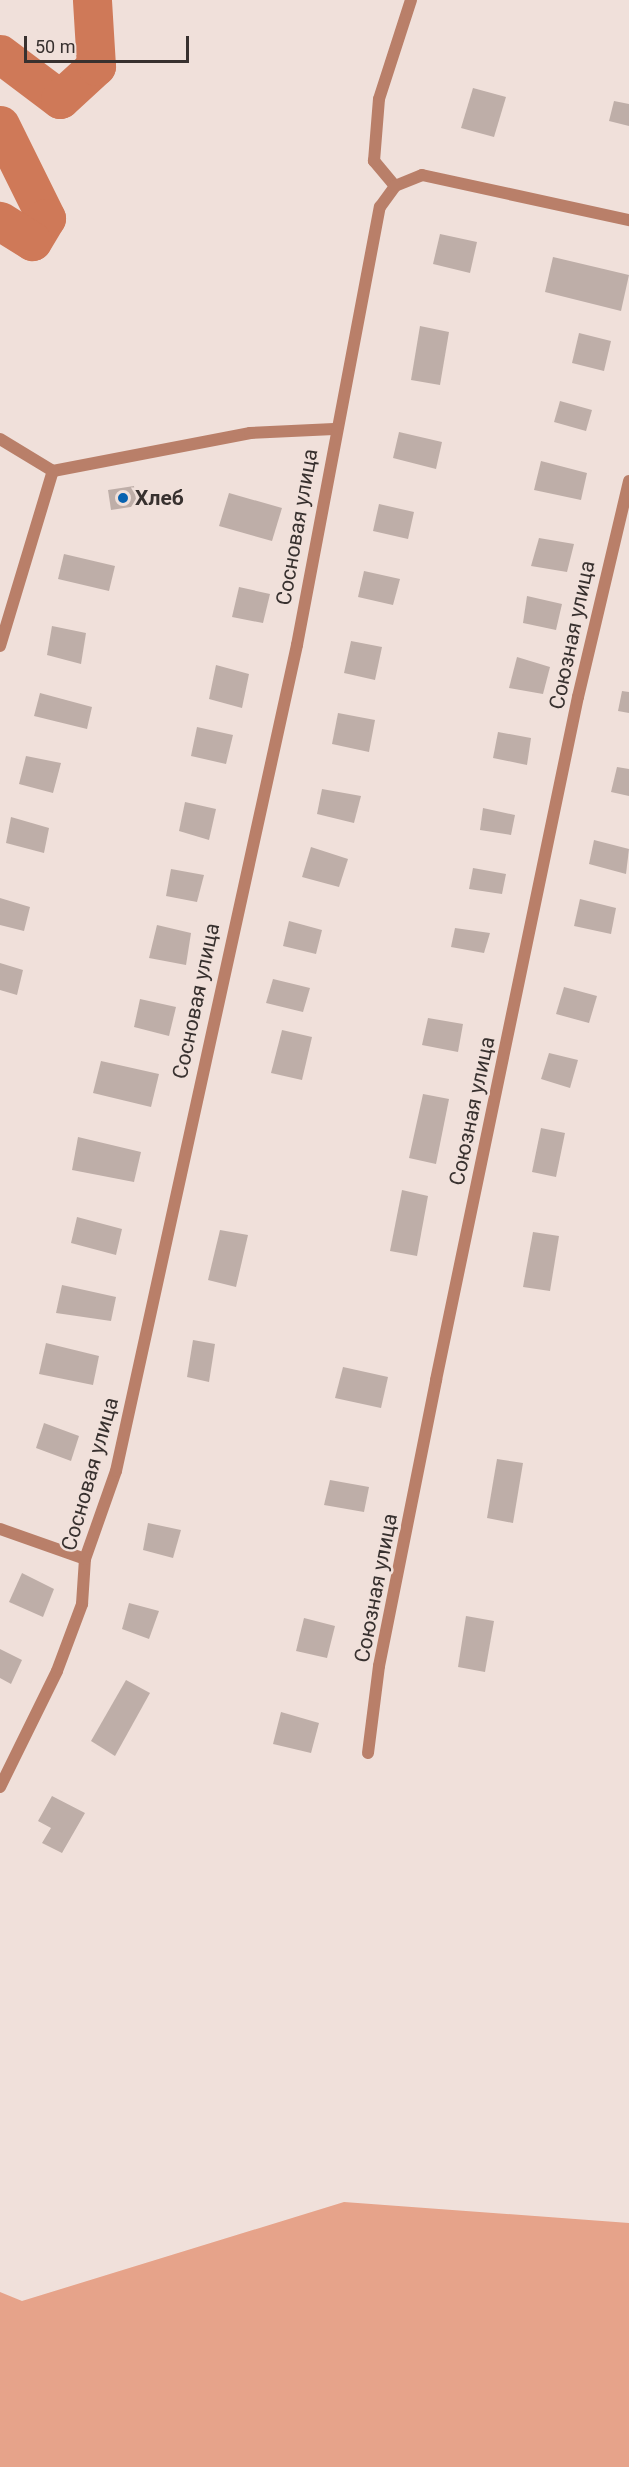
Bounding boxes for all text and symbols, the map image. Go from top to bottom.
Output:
scale bar [27,24,192,62]
text: 50 m [35,36,75,57]
street label: Сосновая улица [271,447,323,607]
place label: Хлеб [135,485,184,511]
marker: Хлеб [116,491,130,505]
street label: Союзная улица [544,558,600,712]
street label: Сосновая улица [167,921,225,1081]
street label: Союзная улица [444,1034,500,1188]
street label: Сосновая улица [56,1394,124,1554]
street label: Союзная улица [349,1511,403,1665]

